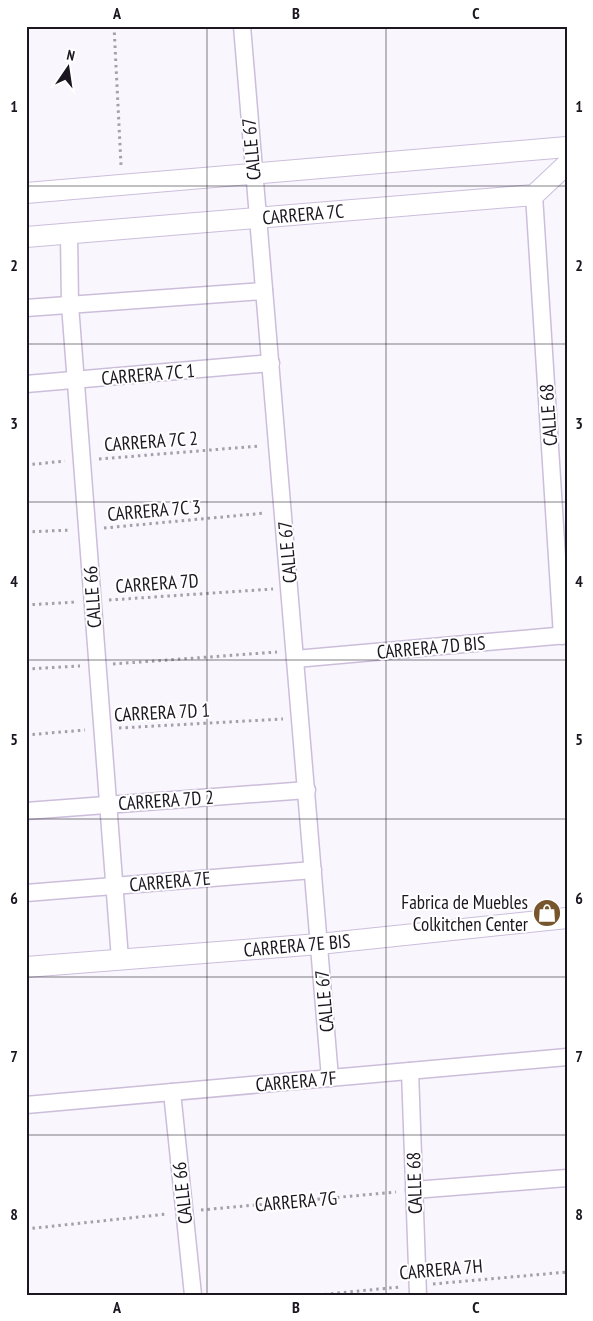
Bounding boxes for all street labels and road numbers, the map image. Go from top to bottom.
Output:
street label: CALLE 67 [236,117,266,181]
street label: CARRERA 7C [261,198,345,230]
street label: CARRERA 7C 1 [100,358,196,390]
street label: CALLE 68 [534,383,562,447]
street label: CARRERA 7C 2 [103,426,199,456]
street label: CARRERA 7C 3 [106,494,202,526]
street label: CALLE 67 [272,520,302,584]
street label: CALLE 66 [78,565,106,629]
street label: CARRERA 7D [115,568,199,598]
street label: CARRERA 7D BIS [376,630,486,664]
street label: CARRERA 7D 1 [114,698,210,726]
street label: CARRERA 7D 2 [117,785,215,815]
street label: CARRERA 7E [128,865,212,897]
street label: CARRERA 7E BIS [243,928,351,962]
street label: CALLE 67 [309,969,339,1033]
street label: CARRERA 7F [255,1065,338,1096]
street label: CALLE 68 [401,1151,427,1215]
street label: CALLE 66 [167,1161,197,1225]
street label: CARRERA 7G [254,1185,338,1217]
street label: CARRERA 7H [398,1253,484,1285]

